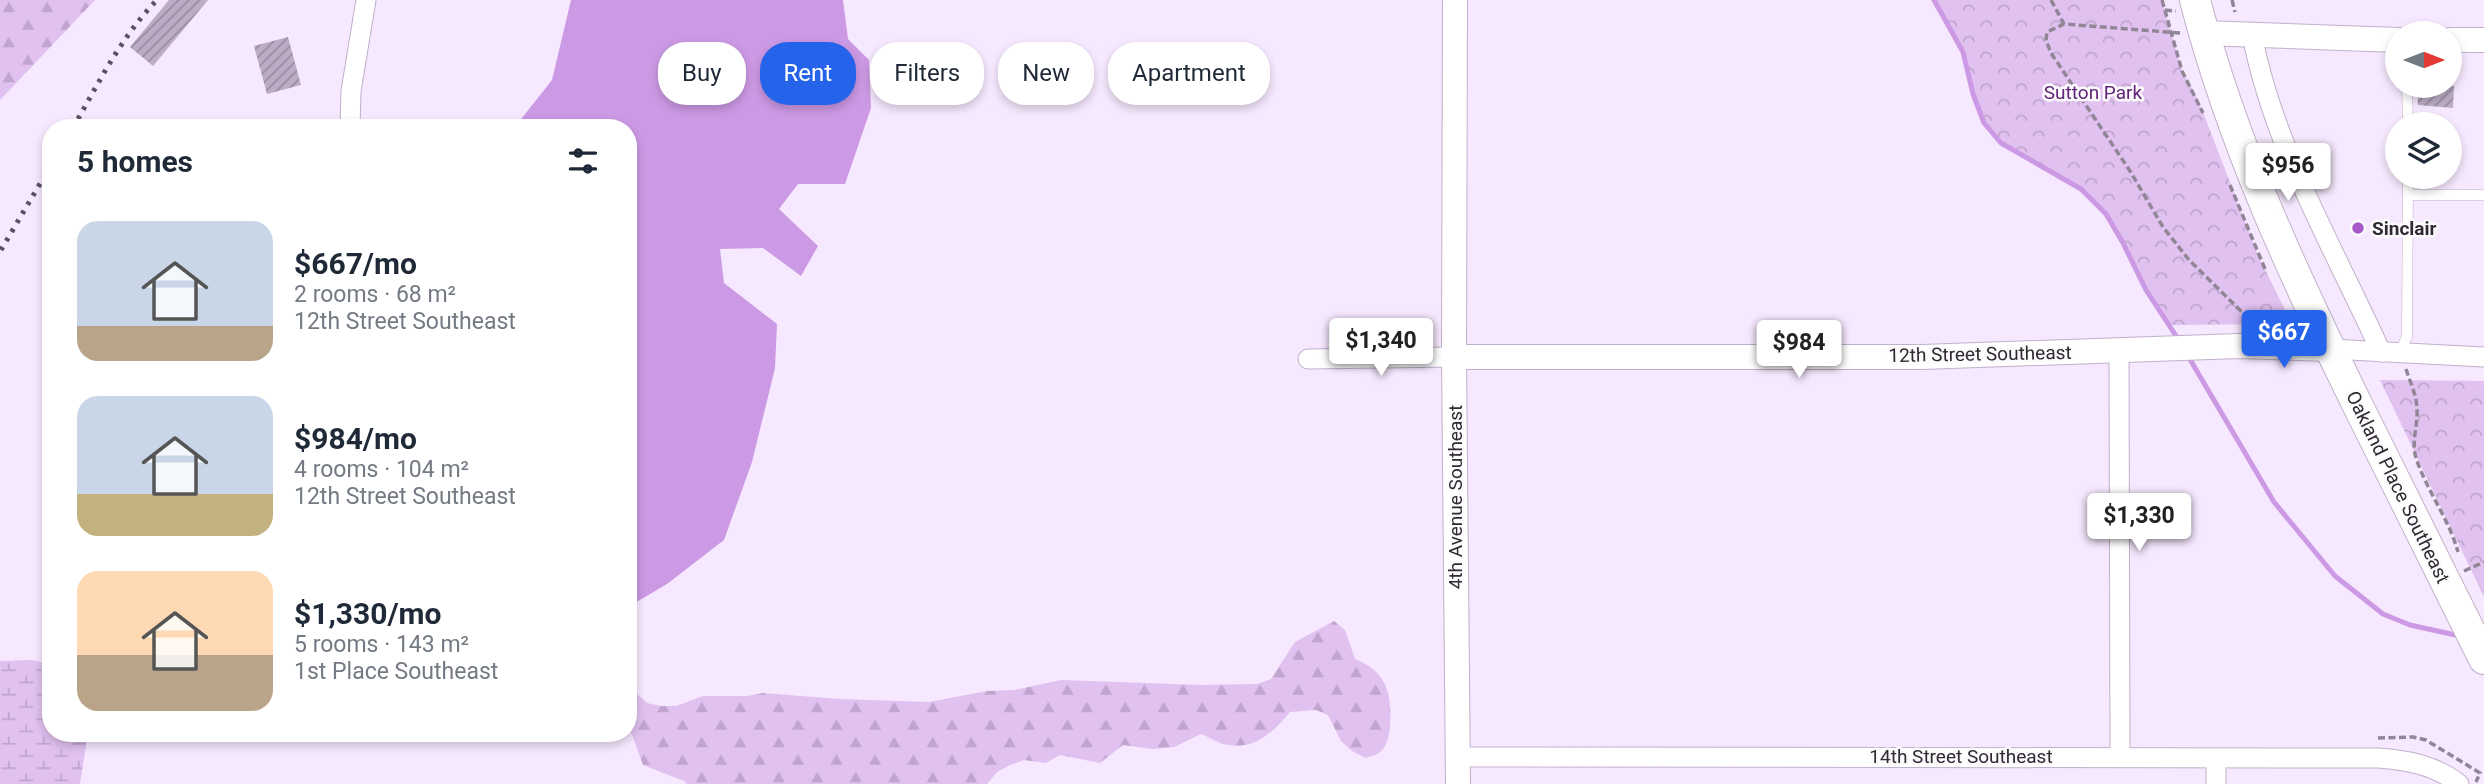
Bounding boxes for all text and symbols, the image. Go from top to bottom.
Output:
north arrow [2385,21,2462,98]
map controls [2385,21,2462,189]
chip: Buy [658,42,746,105]
chip: Rent [760,42,856,105]
chip: Filters [870,42,984,105]
chip: New [998,42,1094,105]
chip: Apartment [1108,42,1270,105]
park label: Sutton Park [2044,81,2143,104]
button: layers [2385,112,2462,189]
icon: filters [564,142,602,180]
text: 5 homes [77,144,193,179]
pin: $956 [2247,144,2329,203]
text: $956 [2262,152,2314,179]
place label: Sinclair [2372,217,2437,240]
marker: Sinclair [2350,220,2366,236]
text: $667/mo [294,246,417,281]
icon: home [133,249,217,333]
text: 2 rooms · 68 m² [294,281,456,308]
text: 12th Street Southeast [294,308,516,335]
pin: $667 [2243,310,2325,370]
pin: $1,340 [1324,318,1438,378]
text: $667 [2258,319,2310,346]
pin: $984 [1758,320,1840,380]
text: $1,340 [1345,327,1417,354]
text: $984 [1773,329,1825,356]
street label: 12th Street Southeast [1888,341,2072,367]
street label: Oakland Place Southeast [2341,387,2455,587]
street label: 4th Avenue Southeast [1444,405,1467,589]
text: $984/mo [294,421,417,456]
icon: home [133,424,217,508]
text: 4 rooms · 104 m² [294,456,469,483]
text: 12th Street Southeast [294,483,516,510]
pin: $1,330 [2082,494,2196,553]
text: $1,330 [2103,502,2175,529]
text: $1,330/mo [294,596,442,631]
icon: home [133,599,217,683]
text: 5 rooms · 143 m² [294,631,469,658]
text: 1st Place Southeast [294,658,498,685]
street label: 14th Street Southeast [1869,745,2053,768]

